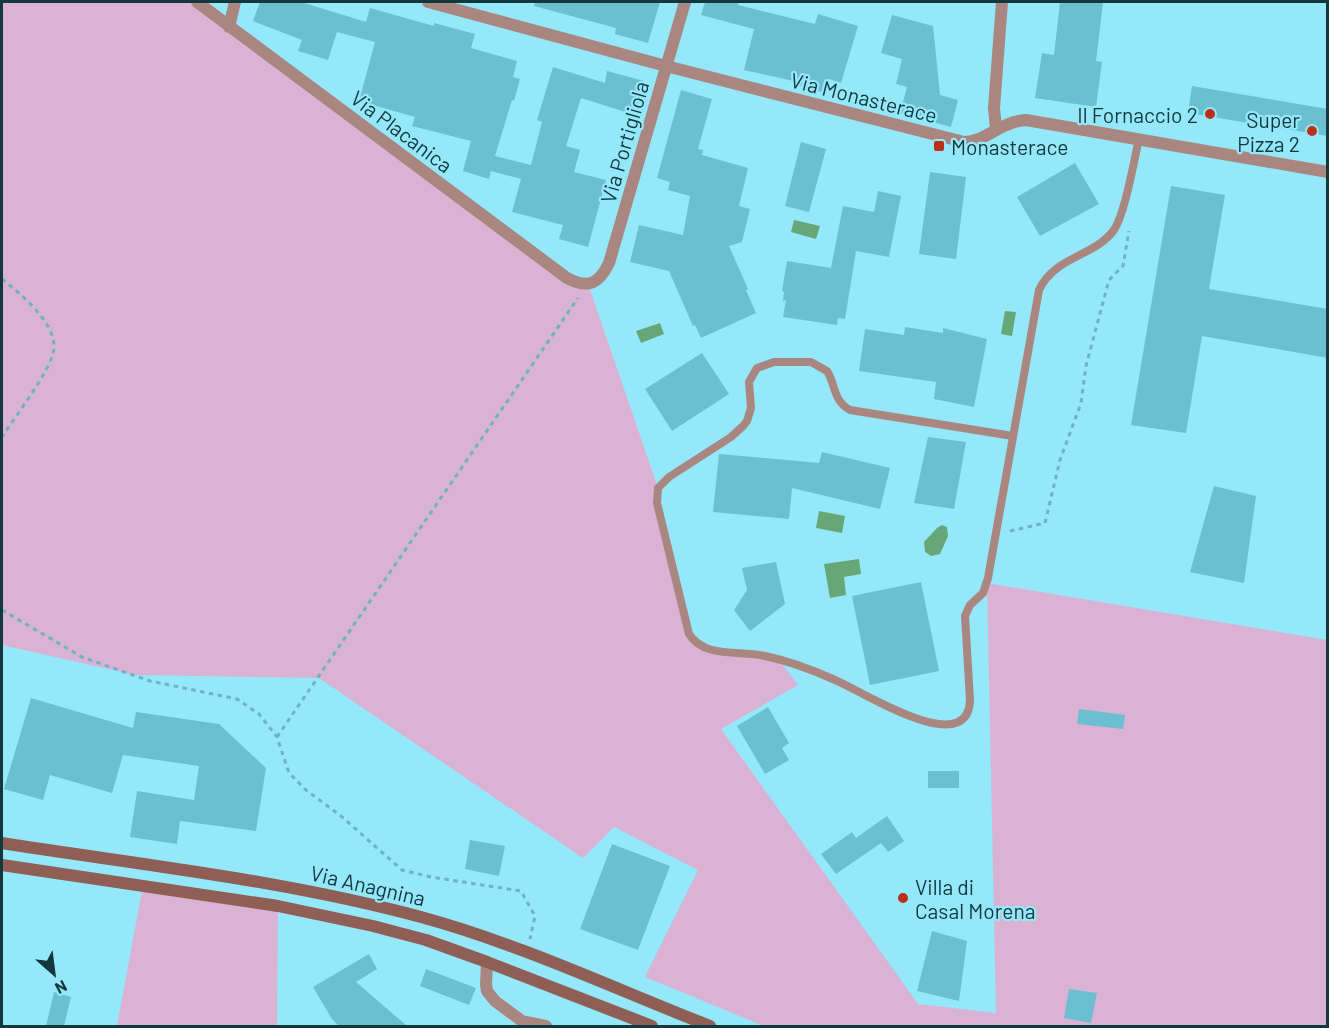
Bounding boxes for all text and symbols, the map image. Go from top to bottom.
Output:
street label: Via Monasterace [788,67,940,127]
street label: Via Portigliola [595,78,653,206]
street label: Via Placanica [346,85,458,177]
place label: Il Fornaccio 2 [1077,102,1198,127]
marker: Il Fornaccio 2 [1203,107,1217,121]
place label: Super Pizza 2 [1237,107,1300,156]
marker: Super Pizza 2 [1305,124,1319,138]
place label: Monasterace [951,134,1069,159]
marker: Monasterace [932,139,946,153]
street label: Via Anagnina [308,860,428,910]
place label: Villa di Casal Morena [915,874,1035,923]
marker: Villa di Casal Morena [896,891,910,905]
north arrow [24,944,84,1004]
text: N [52,977,70,999]

